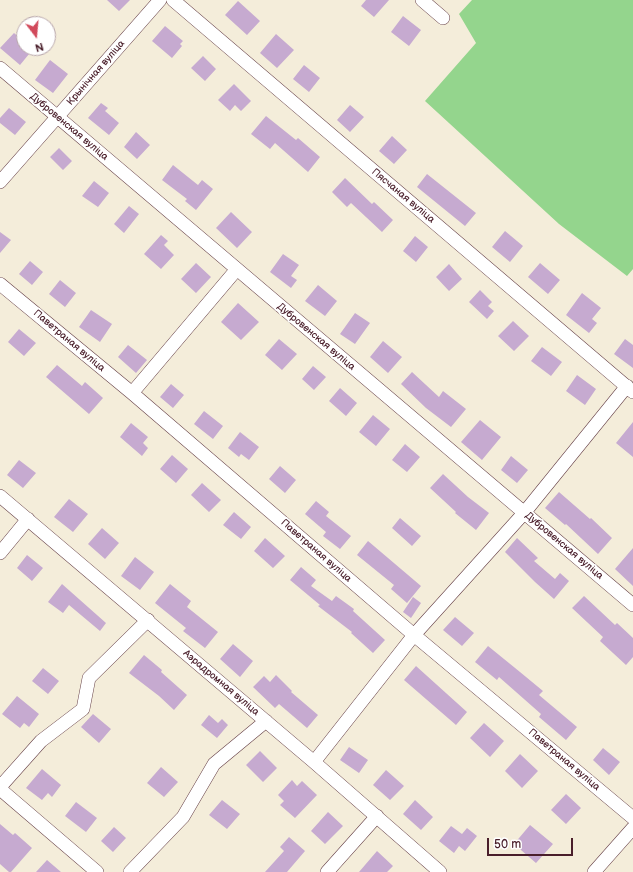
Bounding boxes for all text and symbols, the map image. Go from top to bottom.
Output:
north arrow [16,16,56,56]
street label: Крынічная вуліца [65,38,127,108]
text: N [33,40,45,54]
street label: Дубровенская вуліца [27,91,111,163]
street label: Пясчаная вуліца [369,166,437,226]
street label: Дубровенская вуліца [274,301,358,373]
street label: Паветраная вуліца [31,307,107,375]
street label: Дубровенская вуліца [522,510,606,582]
street label: Паветраная вуліца [278,517,354,585]
street label: Аэрадромная вуліца [180,648,262,718]
street label: Паветраная вуліца [526,726,602,794]
scale bar [489,830,575,856]
text: 50 m [494,837,521,852]

